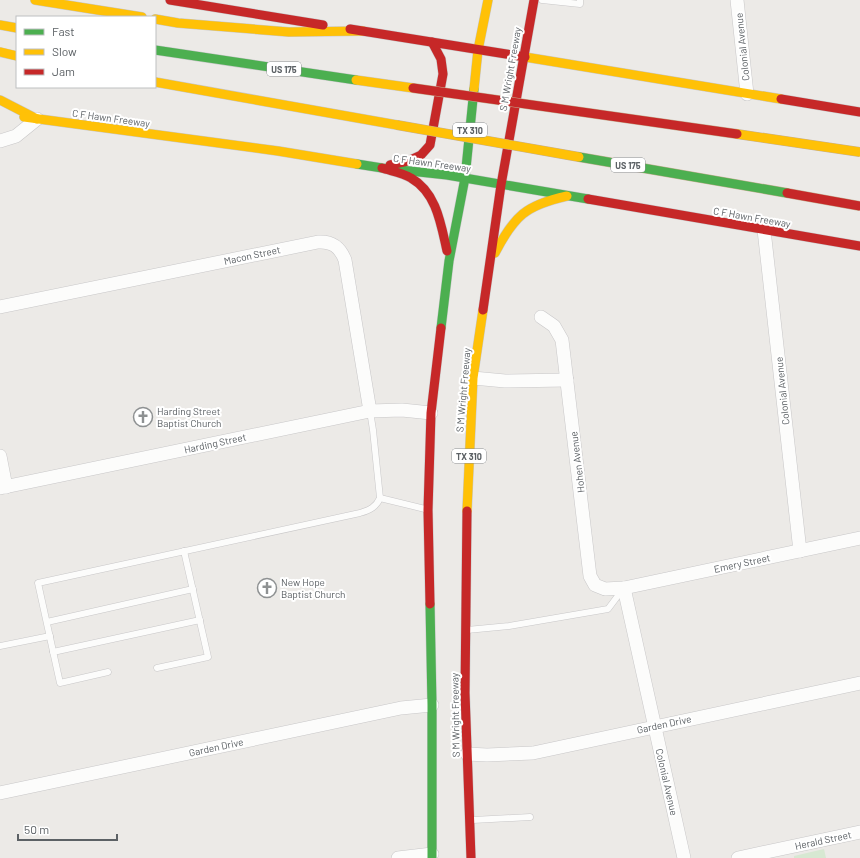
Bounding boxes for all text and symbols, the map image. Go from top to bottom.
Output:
street label: Colonial Avenue [732,12,752,82]
legend [16,16,156,88]
text: Fast [52,24,75,38]
street label: S M Wright Freeway [497,26,523,112]
text: Slow [52,44,77,58]
road number: US 175 [267,62,301,76]
text: Jam [52,64,75,78]
street label: C F Hawn Freeway [71,107,151,129]
road number: TX 310 [453,123,487,137]
street label: C F Hawn Freeway [392,152,472,174]
road number: US 175 [611,158,645,172]
street label: C F Hawn Freeway [712,204,792,230]
street label: Macon Street [223,243,282,267]
street label: S M Wright Freeway [453,347,473,433]
street label: Colonial Avenue [772,356,792,426]
place label: Harding Street Baptist Church [157,405,221,429]
church icon: Harding Street Baptist Church [132,406,154,428]
street label: Harding Street [183,430,248,455]
street label: Hohen Avenue [567,431,587,493]
road number: TX 310 [452,449,486,463]
street label: Emery Street [713,551,772,575]
place label: New Hope Baptist Church [281,576,345,600]
church icon: New Hope Baptist Church [256,577,278,599]
street label: S M Wright Freeway [448,672,462,757]
street label: Garden Drive [636,712,692,736]
street label: Garden Drive [188,735,244,759]
street label: Colonial Avenue [653,747,681,817]
scale bar [18,816,117,842]
text: 50 m [24,822,49,836]
street label: Herald Street [794,828,853,852]

